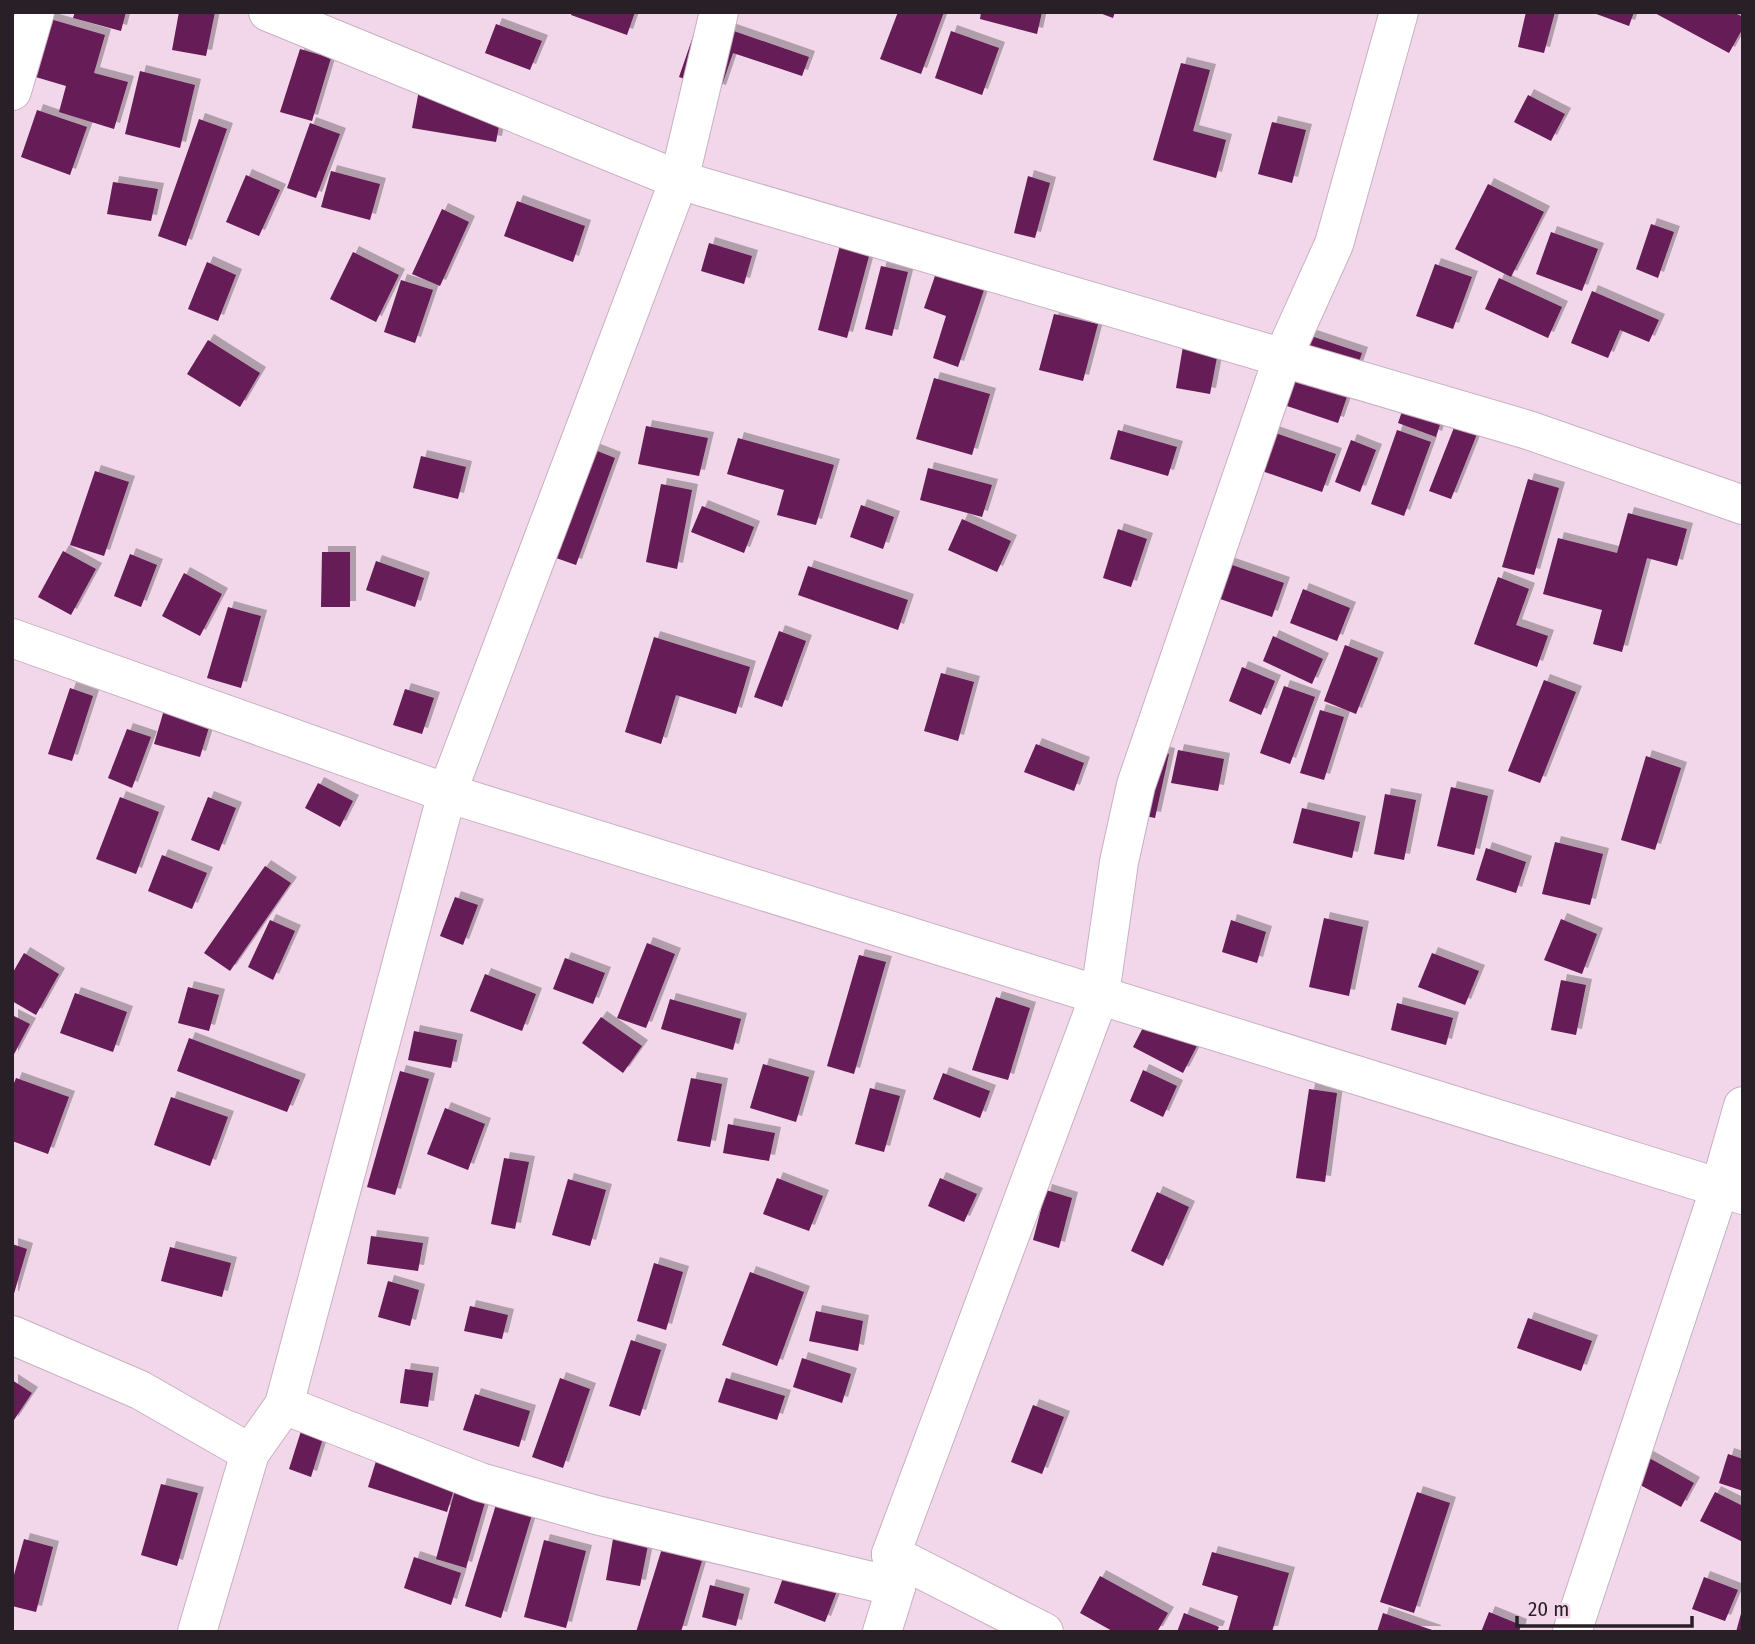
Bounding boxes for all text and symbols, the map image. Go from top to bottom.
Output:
scale bar [1517,1584,1692,1628]
text: 20 m [1528,1596,1569,1622]

